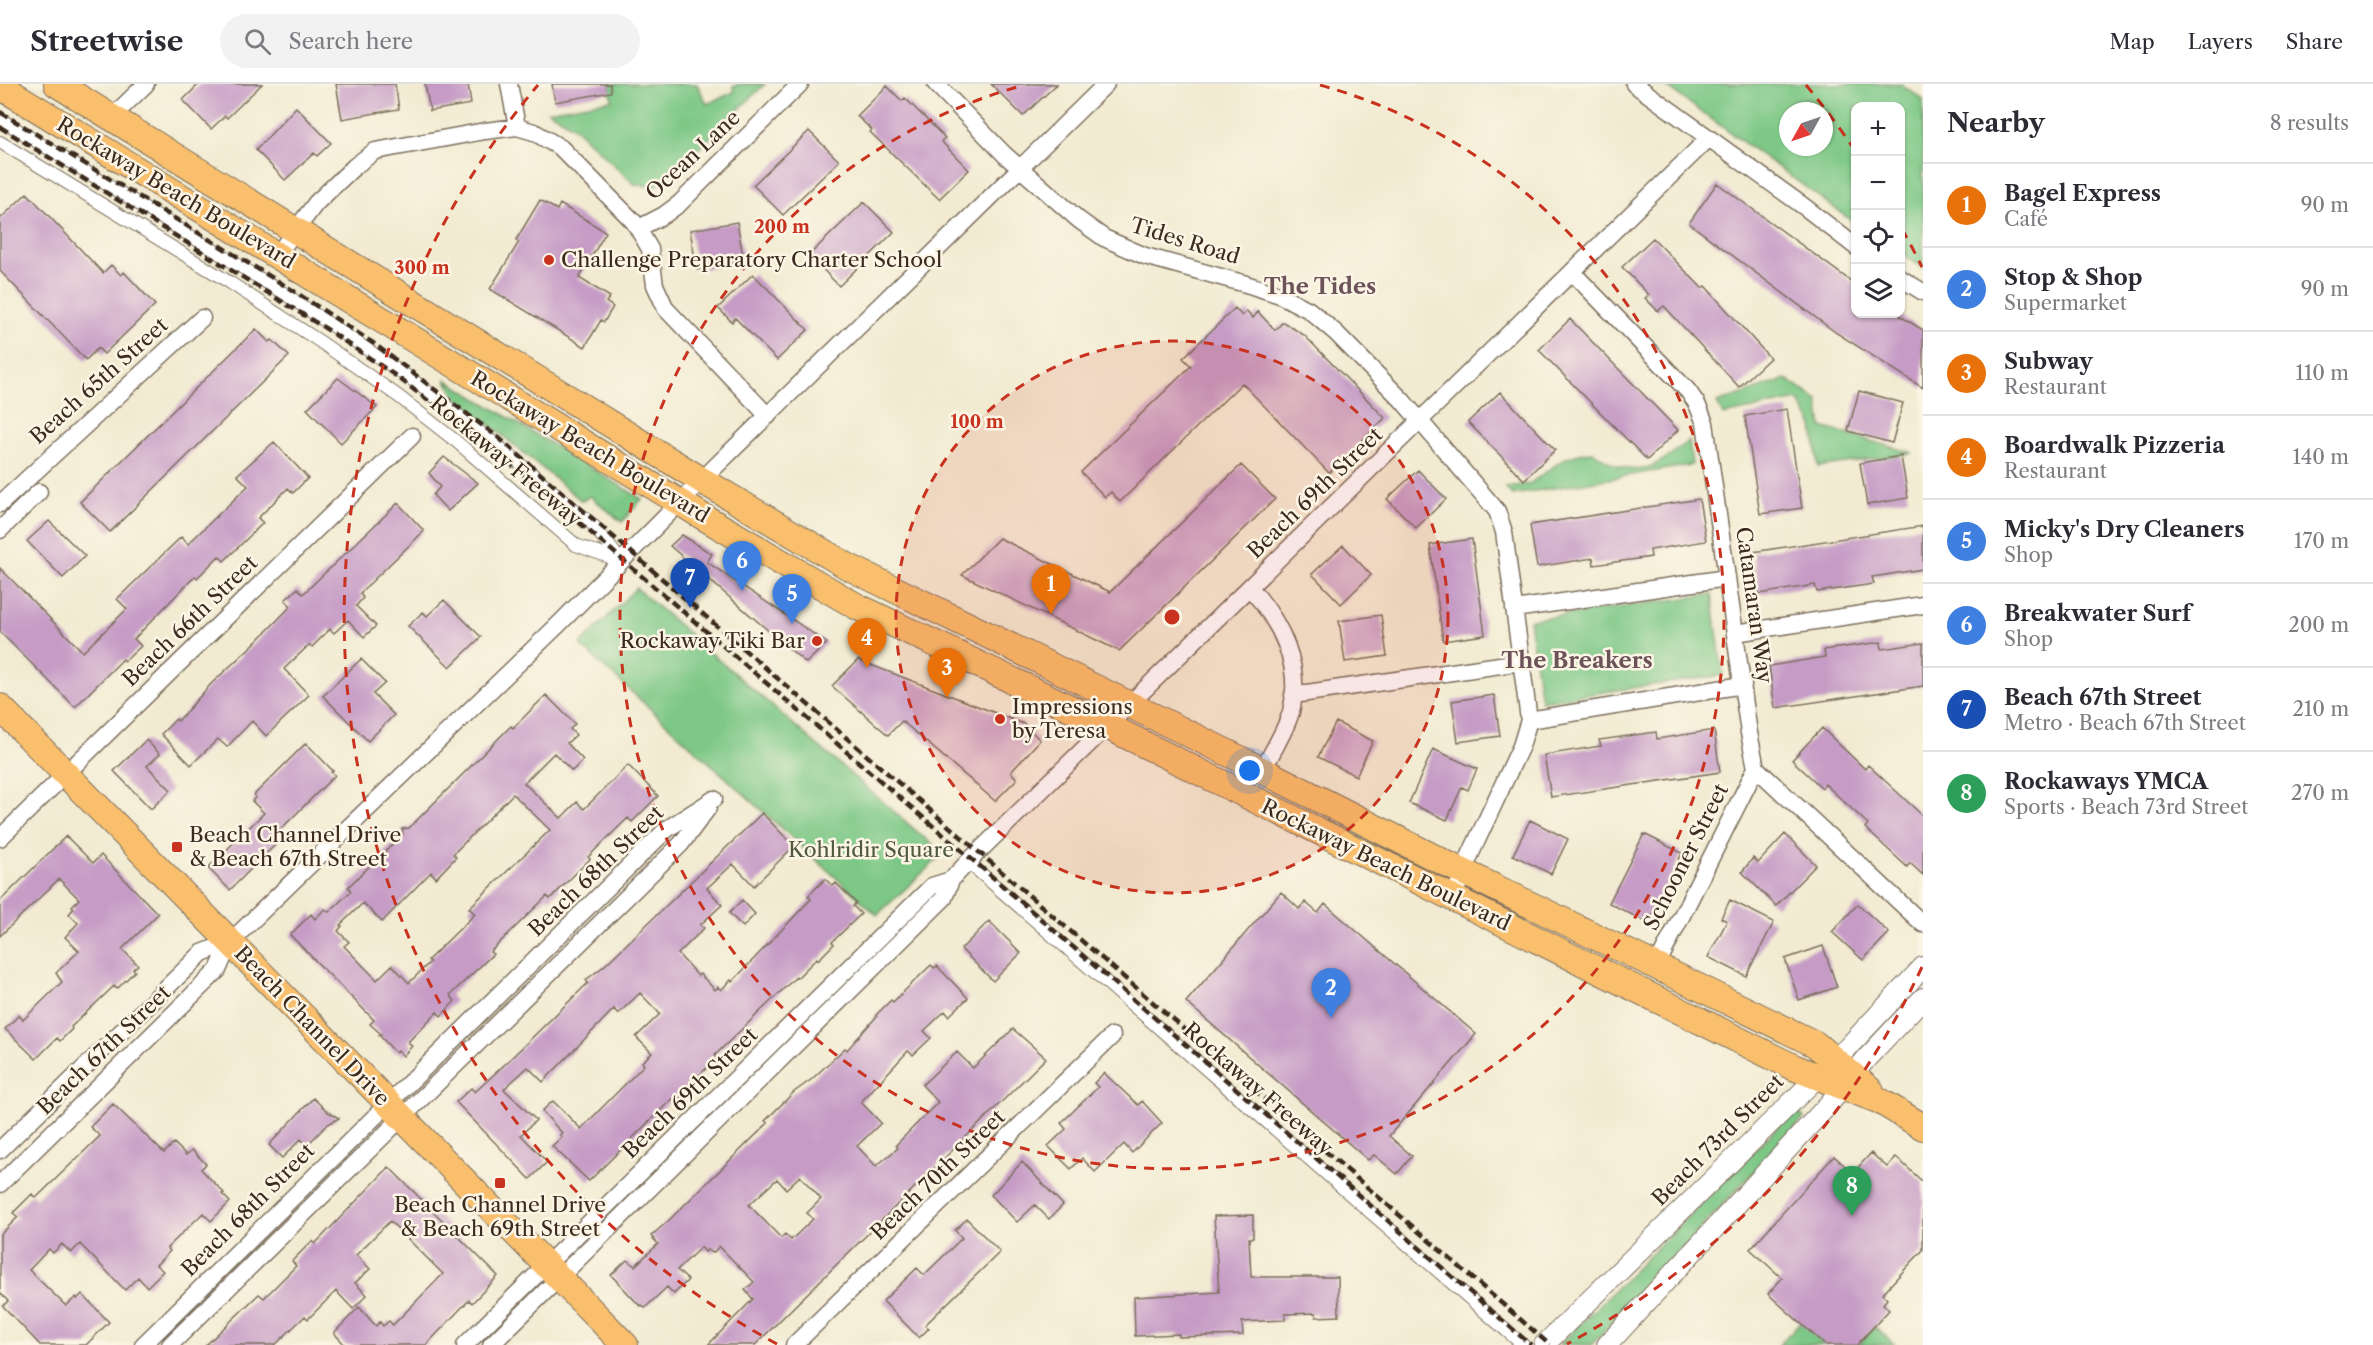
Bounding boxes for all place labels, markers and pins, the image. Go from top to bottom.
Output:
place label: Challenge Preparatory Charter School [561,247,942,272]
marker: Challenge Preparatory Charter School [542,253,556,267]
pin: 6 [722,542,762,591]
pin: 7 [670,558,710,608]
pin: 1 [1032,564,1070,614]
pin: 5 [772,574,812,624]
centre of rings [1162,607,1182,627]
pin: 4 [848,618,886,668]
place label: Rockaway Tiki Bar [620,628,805,653]
marker: Rockaway Tiki Bar [810,634,824,648]
pin: 3 [928,648,966,698]
place label: Impressions by Teresa [1012,694,1133,743]
marker: Impressions by Teresa [993,712,1007,726]
place label: Beach Channel Drive & Beach 67th Street [189,822,401,871]
marker: Beach Channel Drive & Beach 67th Street [170,840,184,854]
pin: 2 [1312,968,1350,1018]
pin: 8 [1832,1166,1872,1216]
marker: Beach Channel Drive & Beach 69th Street [493,1176,507,1190]
place label: Beach Channel Drive & Beach 69th Street [394,1192,606,1241]

